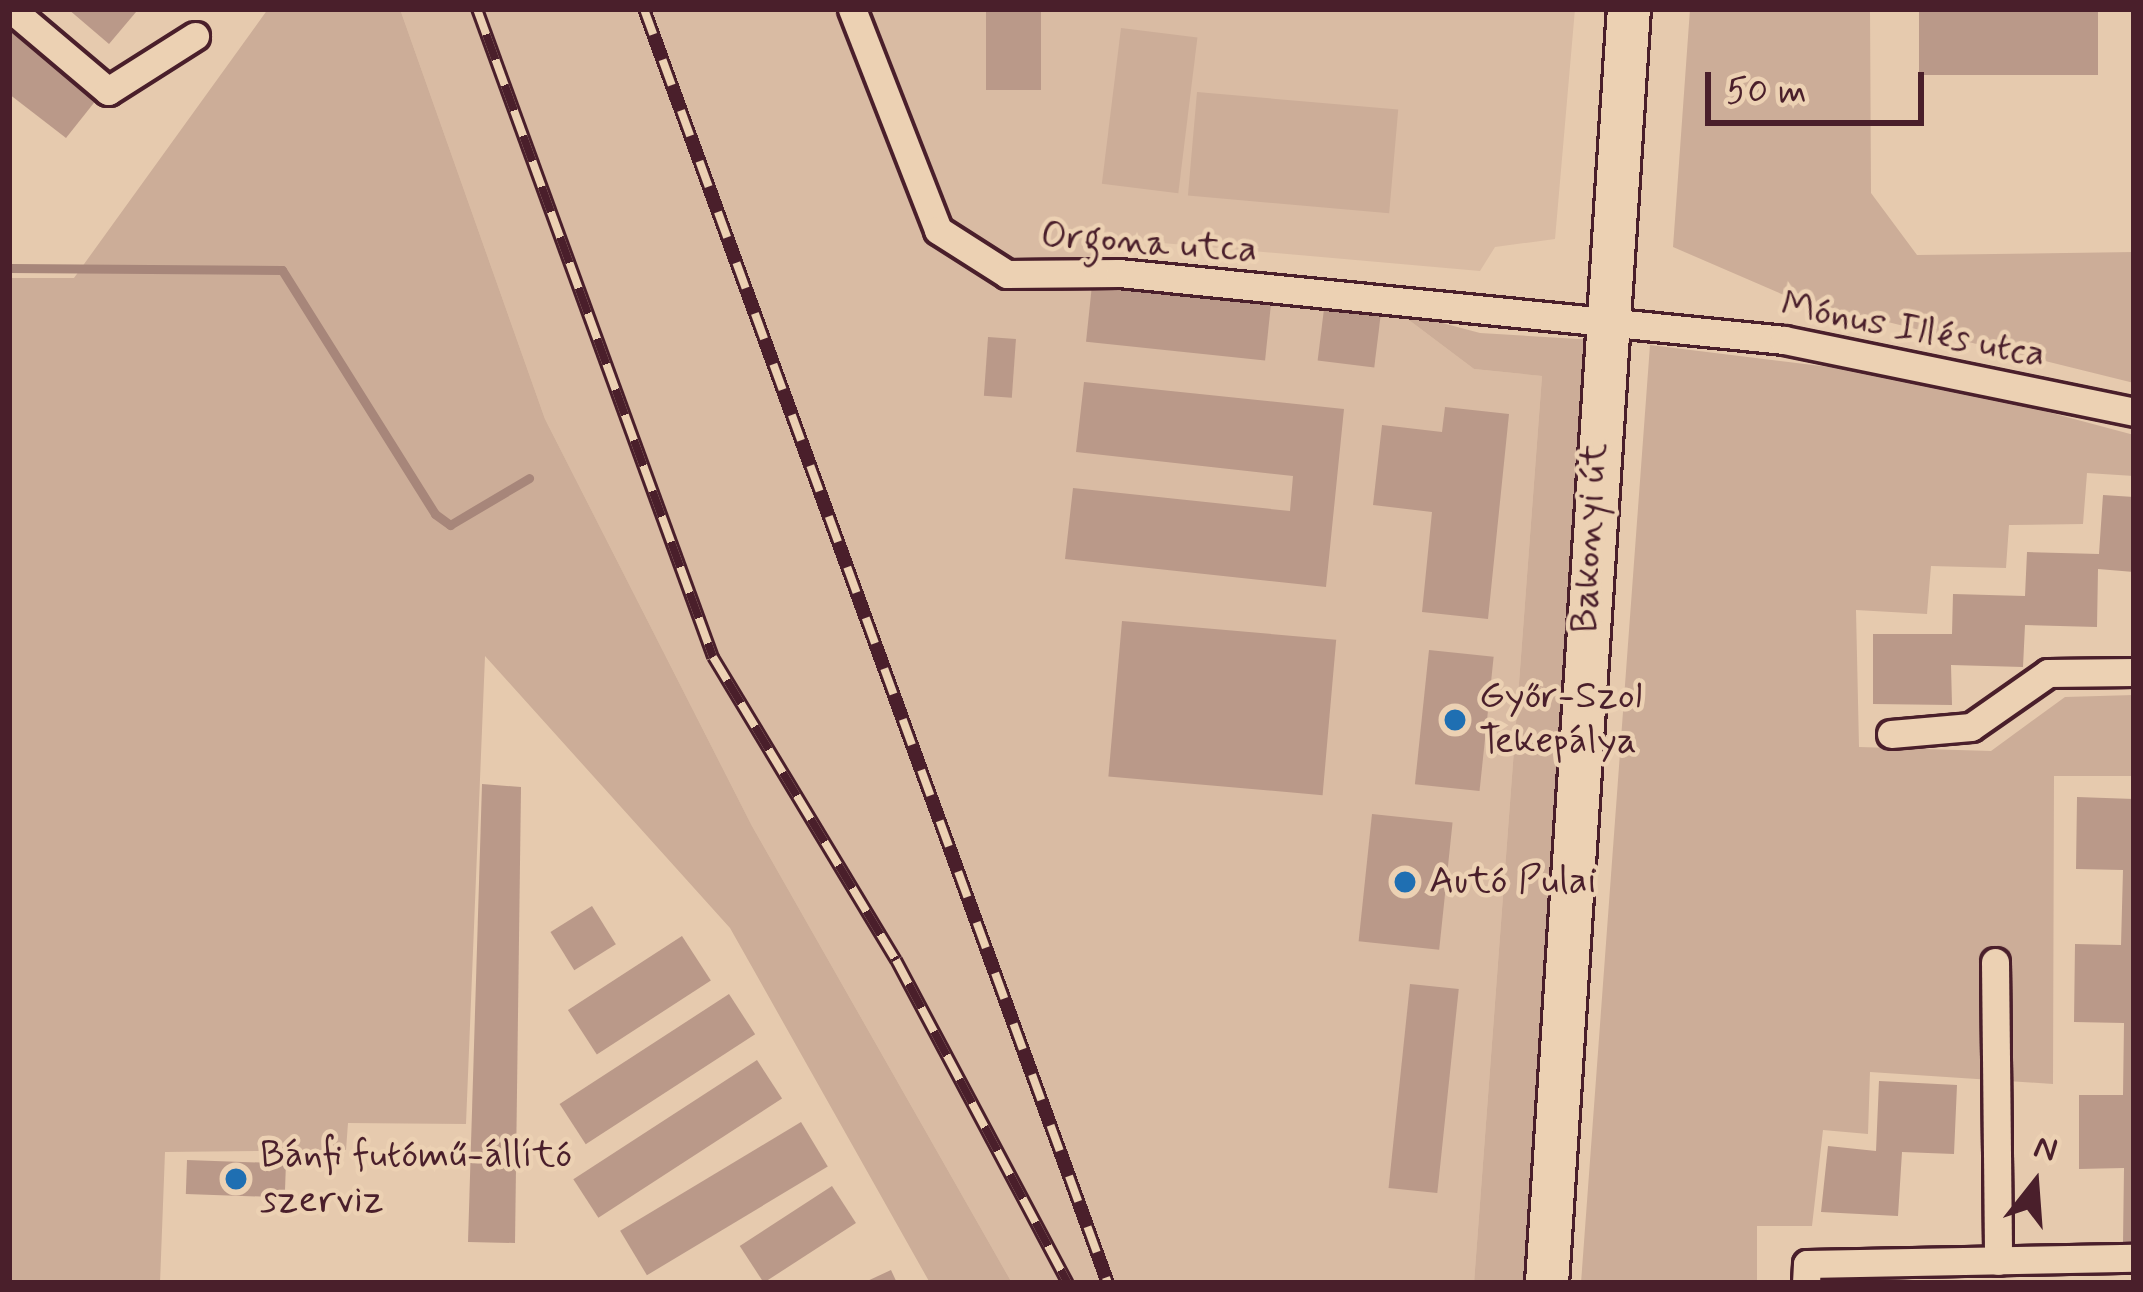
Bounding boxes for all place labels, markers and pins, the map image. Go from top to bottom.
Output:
place label: Győr-Szol Tekepálya [1479,675,1642,766]
marker: Győr-Szol Tekepálya [1442,707,1468,733]
place label: Autó Pulai [1429,859,1597,905]
marker: Autó Pulai [1392,869,1418,895]
place label: Bánfi futómű-állító szerviz [260,1134,572,1225]
marker: Bánfi futómű-állító szerviz [223,1166,249,1192]

